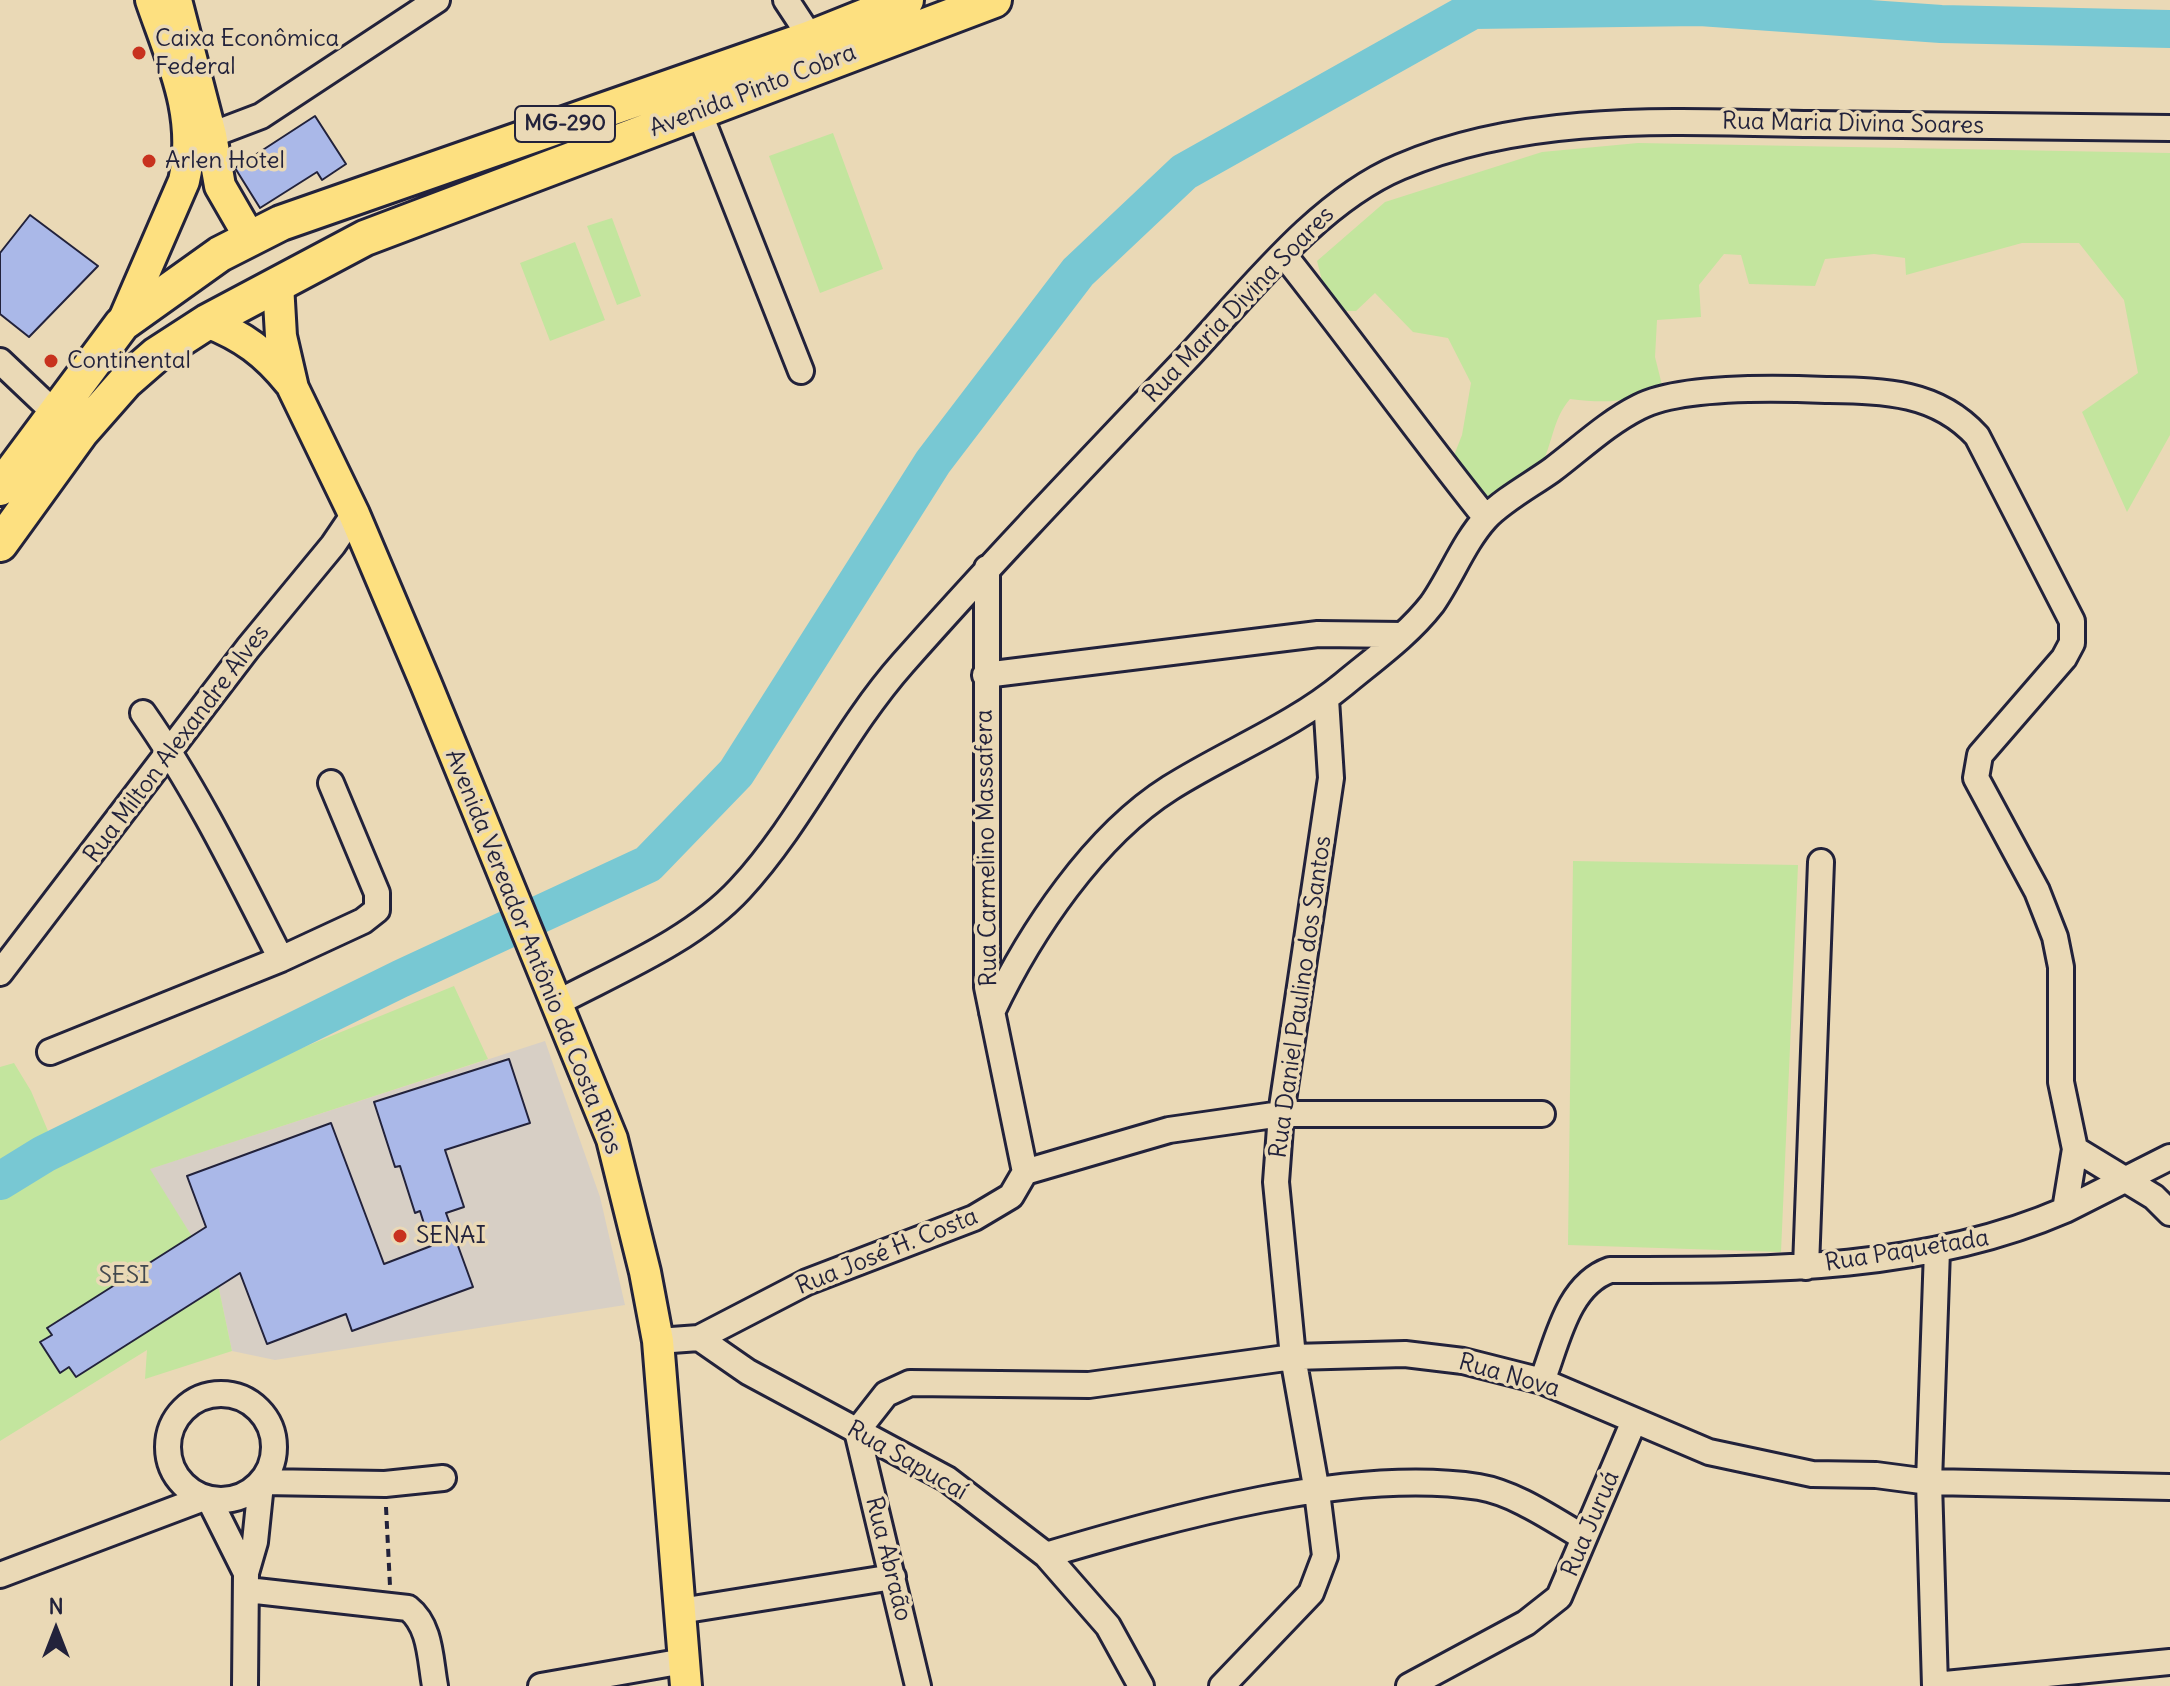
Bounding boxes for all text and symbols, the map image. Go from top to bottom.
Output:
place label: Caixa Econômica Federal [155,25,339,81]
street label: Avenida Pinto Cobra [646,38,860,144]
marker: Caixa Econômica Federal [130,44,148,62]
road number: MG-290 [515,106,615,142]
street label: Rua Maria Divina Soares [1722,107,1984,141]
place label: Arlen Hotel [165,147,285,175]
marker: Arlen Hotel [140,152,158,170]
street label: Rua Maria Divina Soares [1138,201,1340,409]
place label: Continental [67,347,191,375]
marker: Continental [42,352,60,370]
street label: Rua Milton Alexandre Alves [78,619,276,869]
street label: Rua Carmelino Massafera [970,709,1004,987]
street label: Avenida Vereador Antônio da Costa Rios [438,746,628,1158]
street label: Rua Daniel Paulino dos Santos [1264,834,1338,1160]
street label: Rua José H. Costa [792,1202,982,1302]
place label: SENAI [416,1222,486,1250]
street label: Rua Paquetada [1823,1224,1991,1278]
marker: SENAI [391,1227,409,1245]
park label: SESI [98,1262,150,1290]
street label: Rua Nova [1455,1348,1563,1404]
street label: Rua Sapucaí [842,1415,972,1507]
street label: Rua Juruá [1556,1467,1626,1581]
street label: Rua Abraão [859,1494,917,1624]
north arrow [16,1590,96,1670]
text: N [48,1592,64,1620]

